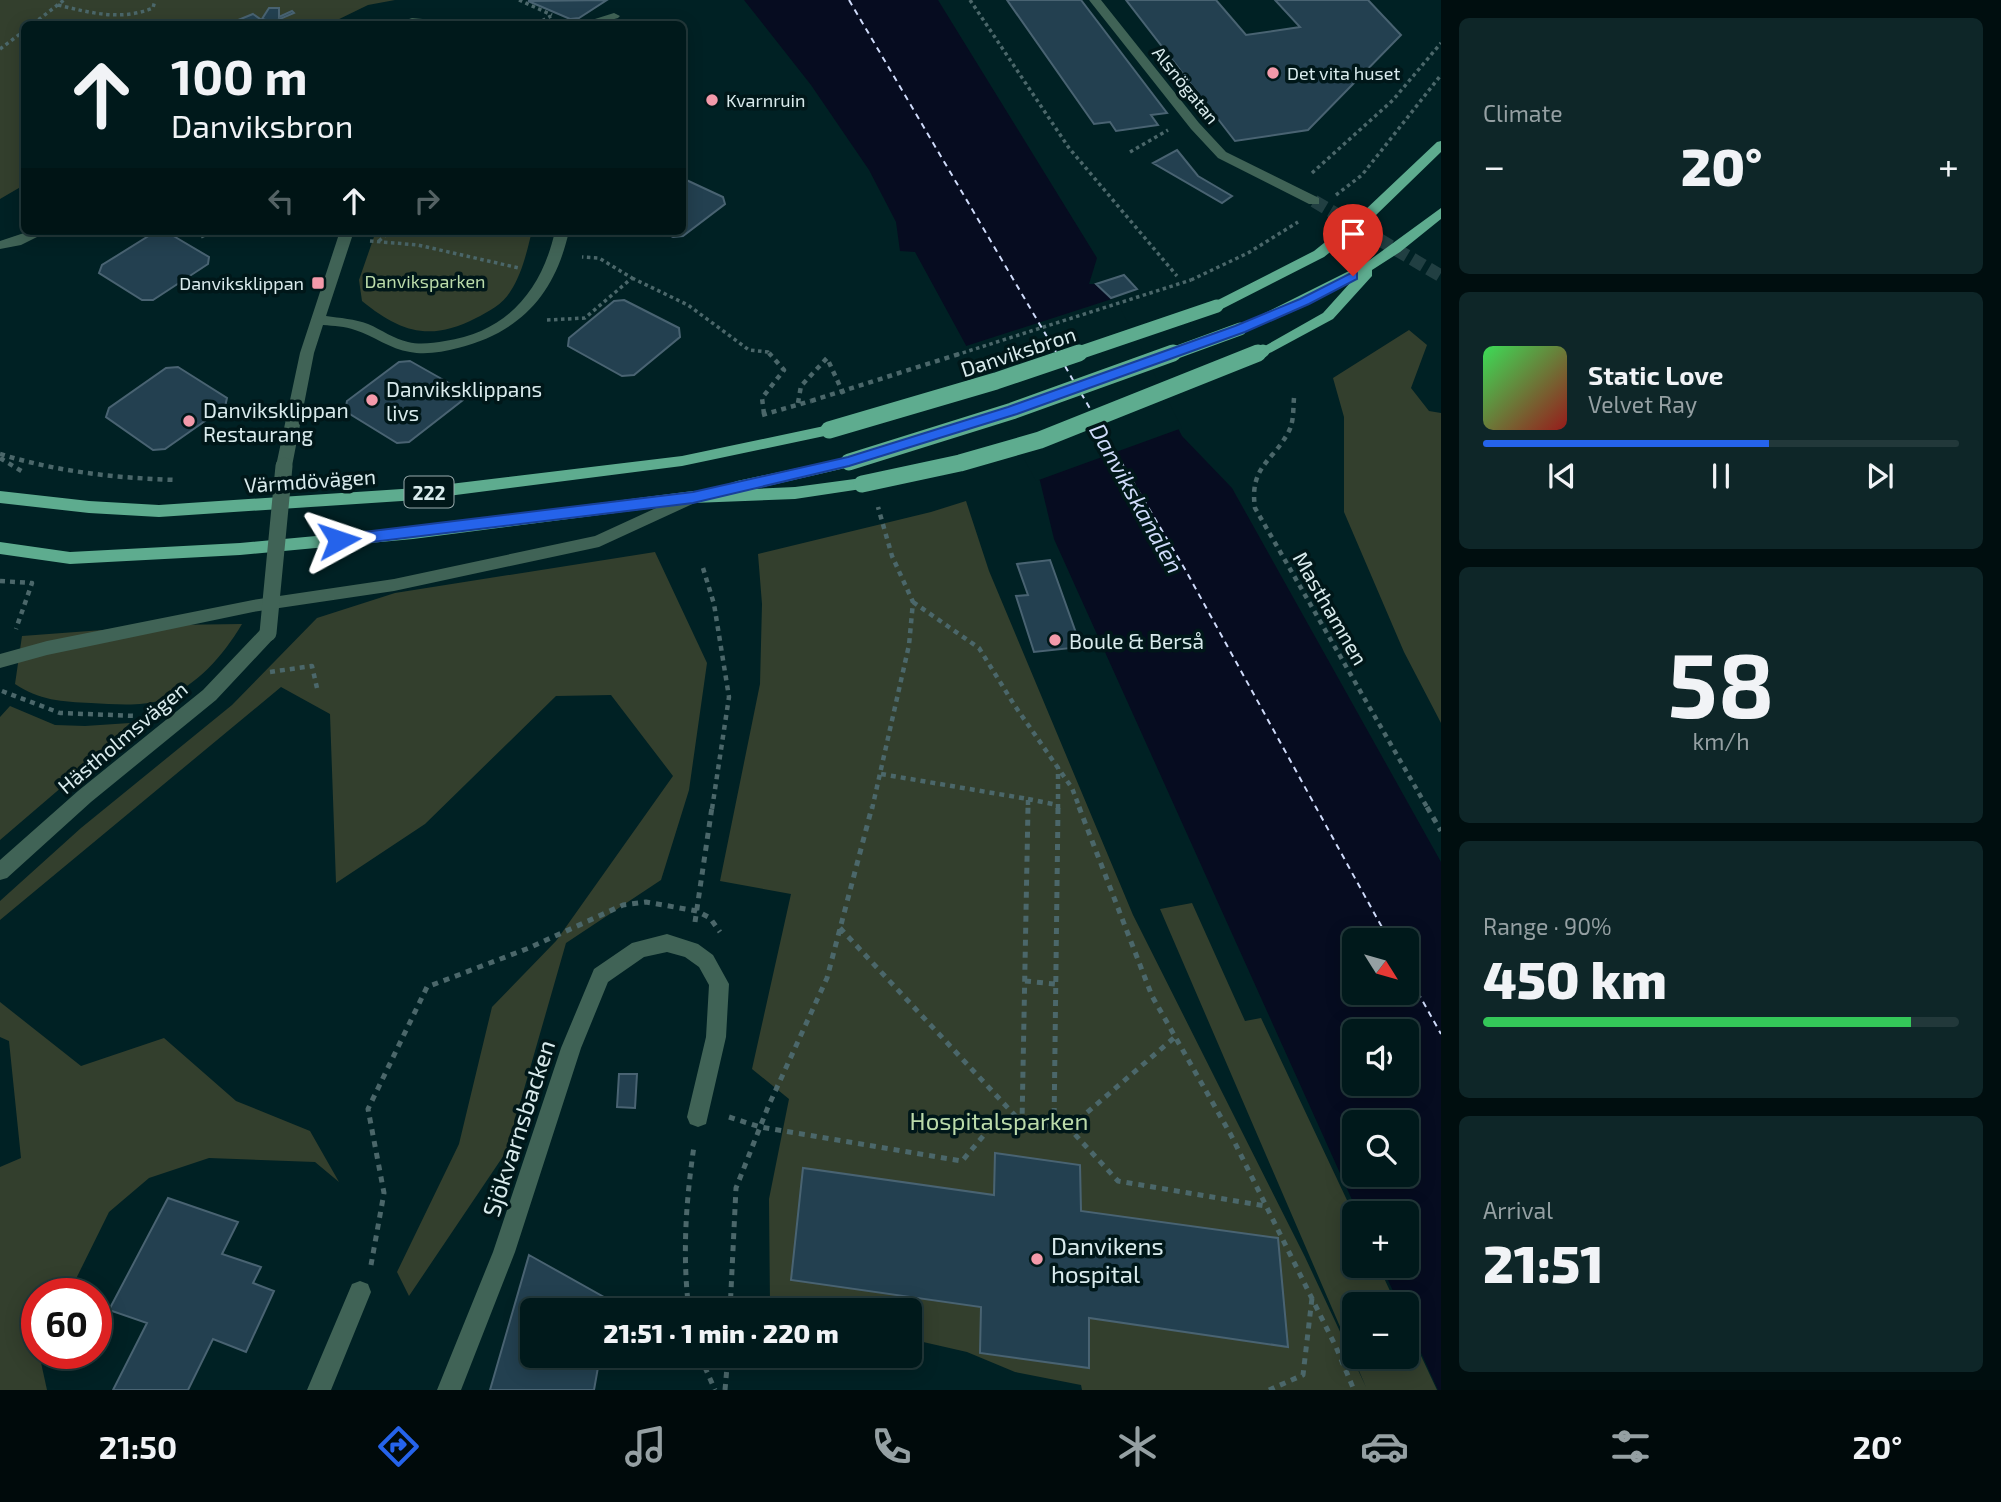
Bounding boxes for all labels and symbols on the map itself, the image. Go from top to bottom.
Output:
street label: Alsnögatan [1148,42,1224,128]
place label: Det vita huset [1287,62,1400,84]
marker: Det vita huset [1265,65,1281,81]
place label: Kvarnruin [726,89,806,111]
marker: Kvarnruin [704,92,720,108]
pin [1323,204,1383,276]
park label: Danviksparken [364,270,486,292]
place label: Danviksklippan [179,272,304,294]
marker: Danviksklippan [310,275,326,291]
street label: Danviksbron [957,321,1079,381]
place label: Danviksklippans livs [386,376,542,425]
marker: Danviksklippans livs [364,392,380,408]
place label: Danviksklippan Restaurang [203,397,349,446]
marker: Danviksklippan Restaurang [181,413,197,429]
water label: Danvikskanalen [1084,418,1190,578]
street label: Värmdövägen [243,463,377,497]
road number: 222 [404,477,453,508]
position arrow [302,503,376,577]
street label: Masthamnen [1289,547,1373,669]
place label: Boule & Berså [1069,628,1204,653]
marker: Boule & Berså [1047,632,1063,648]
street label: Hästholmsvägen [52,676,192,798]
north arrow [1342,928,1419,1004]
street label: Sjökvarnsbacken [476,1036,560,1220]
park label: Hospitalsparken [910,1106,1088,1135]
place label: Danvikens hospital [1051,1231,1164,1288]
marker: Danvikens hospital [1029,1251,1045,1267]
speed limit sign: 60 [21,1278,112,1369]

